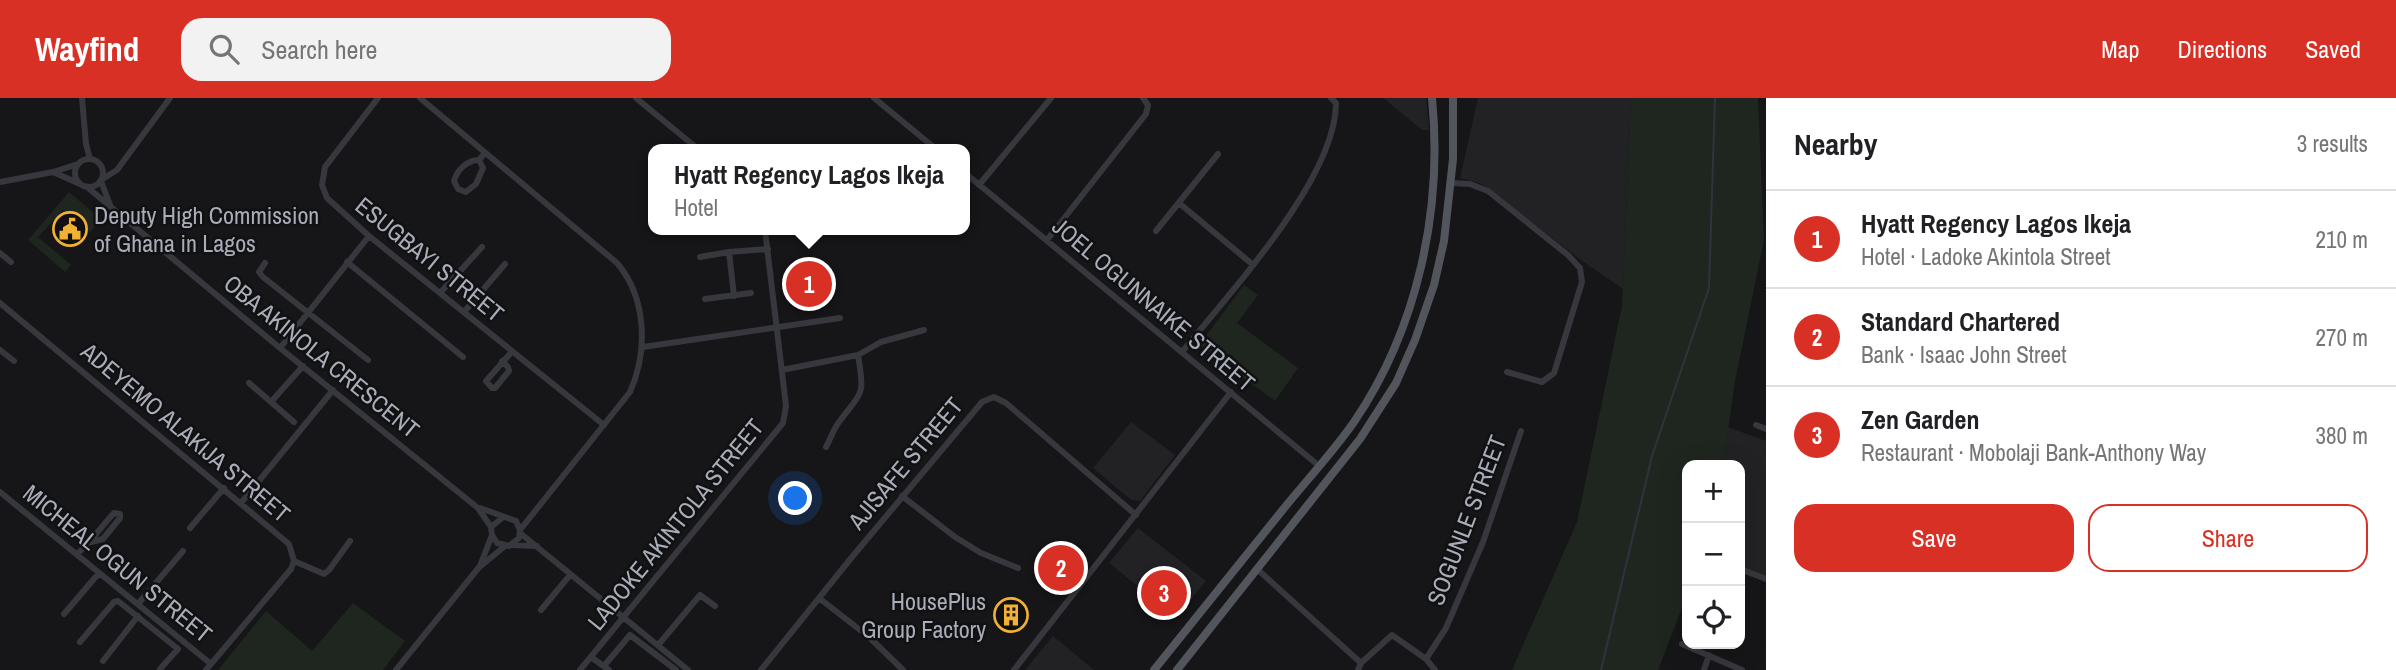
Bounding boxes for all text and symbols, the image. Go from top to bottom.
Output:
search box [181,18,671,81]
text: Wayfind [35,27,139,71]
icon: search [205,30,243,68]
text: Search here [261,32,377,67]
text: Map [2101,33,2139,65]
text: Directions [2177,33,2267,65]
text: Saved [2305,33,2361,65]
text: Nearby [1794,124,1877,164]
text: 3 results [2297,128,2368,159]
popup [648,144,970,235]
text: Hyatt Regency Lagos Ikeja [674,157,944,192]
street label: ESUGBAYI STREET [349,189,511,329]
text: Hotel [674,192,718,223]
place label: Deputy High Commission of Ghana in Lagos [94,199,319,259]
text: Hyatt Regency Lagos Ikeja [1861,206,2131,241]
public building icon: Deputy High Commission of Ghana in Lagos [51,210,89,248]
street label: JOEL OGUNNAIKE STREET [1046,210,1262,398]
text: 1 [1812,224,1822,255]
text: 210 m [2316,224,2368,255]
text: Hotel · Ladoke Akintola Street [1861,241,2111,272]
pin: 1 [786,258,832,310]
street label: OBA AKINOLA CRESCENT [218,267,426,445]
text: Standard Chartered [1861,304,2060,339]
text: 2 [1812,322,1822,353]
text: 270 m [2316,322,2368,353]
street label: ADEYEMO ALAKIJA STREET [74,334,297,529]
text: Bank · Isaac John Street [1861,339,2067,370]
street label: AJISAFE STREET [840,390,970,536]
text: Zen Garden [1861,402,1979,437]
street label: LADOKE AKINTOLA STREET [580,412,770,636]
text: 3 [1812,420,1822,451]
text: 380 m [2316,420,2368,451]
street label: SOGUNLE STREET [1419,431,1513,609]
text: Restaurant · Mobolaji Bank-Anthony Way [1861,437,2206,468]
map controls [1682,460,1745,649]
button: + [1682,460,1745,523]
street label: MICHEAL OGUN STREET [17,477,219,649]
your location [778,481,812,515]
button: Save [1794,504,2074,572]
button: Share [2088,504,2368,572]
button: − [1682,523,1745,586]
pin: 2 [1038,542,1084,594]
pin: 3 [1141,567,1187,619]
place label: HousePlus Group Factory [861,585,986,645]
button: locate [1682,586,1745,649]
building icon: HousePlus Group Factory [992,596,1030,634]

